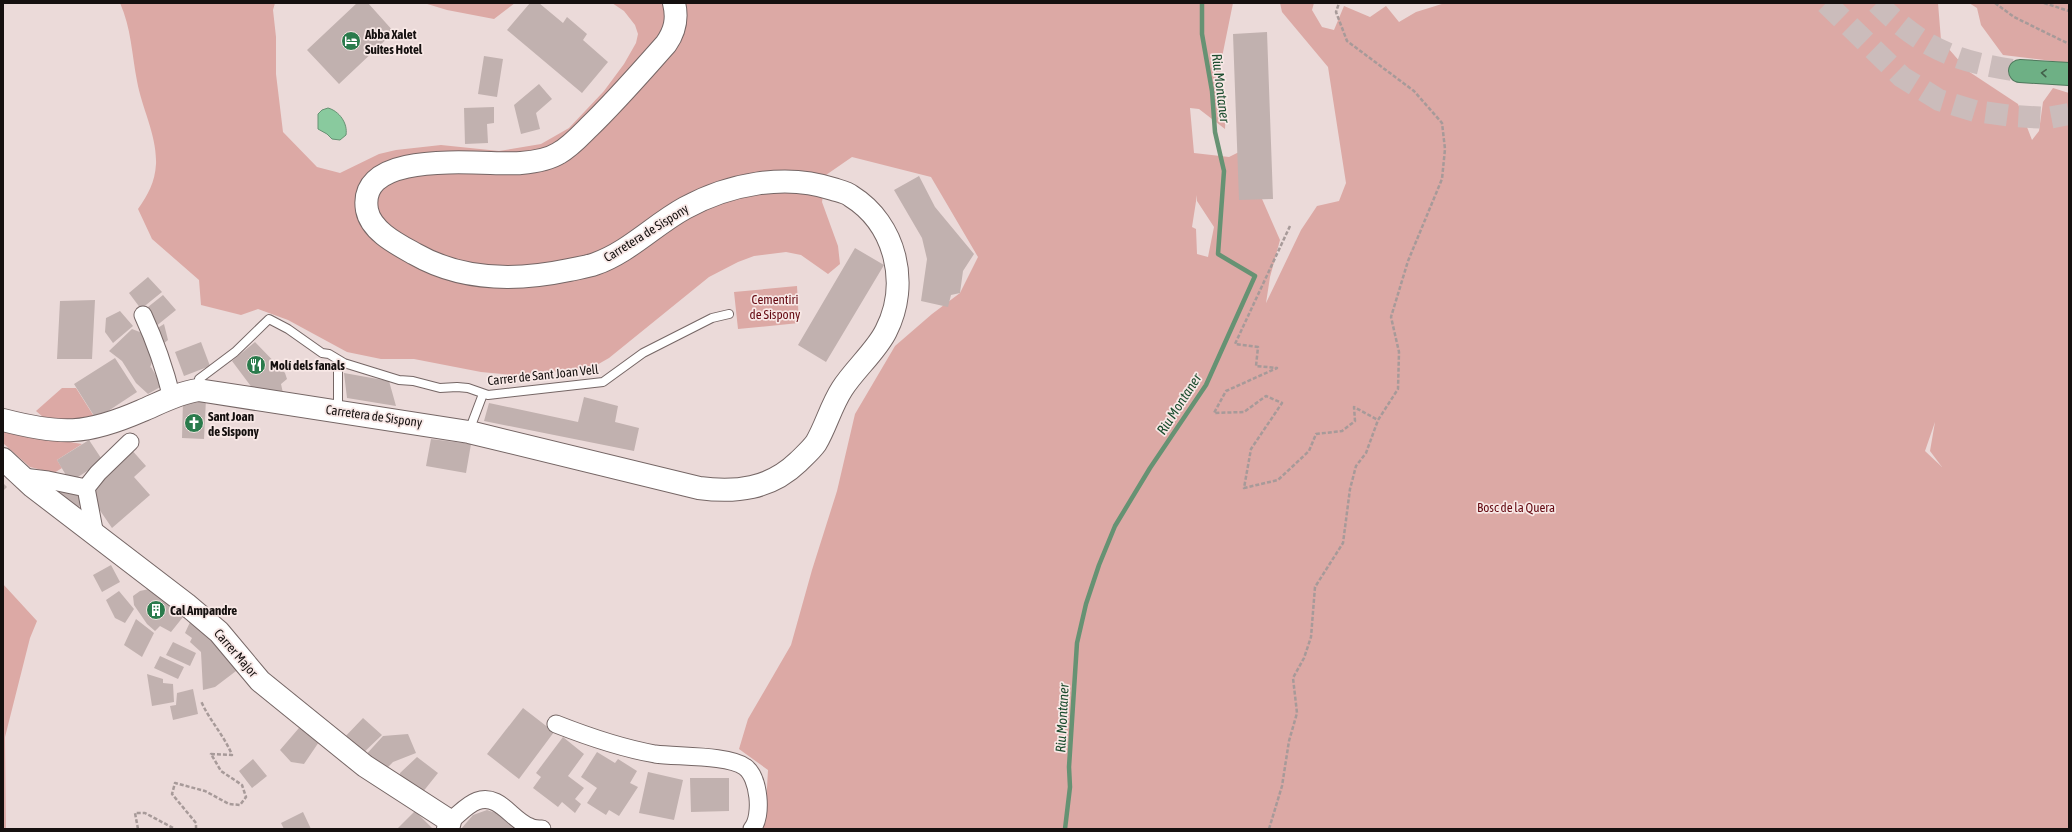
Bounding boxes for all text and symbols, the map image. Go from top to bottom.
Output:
place label: Abba Xalet Suites Hotel [364,27,423,57]
hotel icon: Abba Xalet Suites Hotel [340,30,362,52]
water label: Riu Montaner [1209,53,1233,124]
one-way arrow [2041,69,2048,78]
street label: Carretera de Sispony [601,201,692,265]
park label: Cementiri de Sispony [750,292,801,322]
restaurant icon: Molí dels fanals [245,354,267,376]
place label: Molí dels fanals [270,358,345,373]
street label: Carrer de Sant Joan Vell [487,362,600,388]
water label: Riu Montaner [1153,370,1205,437]
street label: Carretera de Sispony [325,402,424,430]
place label: Sant Joan de Sispony [208,409,259,439]
church icon: Sant Joan de Sispony [183,412,205,434]
park label: Bosc de la Quera [1477,500,1555,515]
building icon: Cal Ampandre [145,599,167,621]
place label: Cal Ampandre [170,603,237,618]
street label: Carrer Major [211,626,261,680]
water label: Riu Montaner [1052,682,1072,753]

